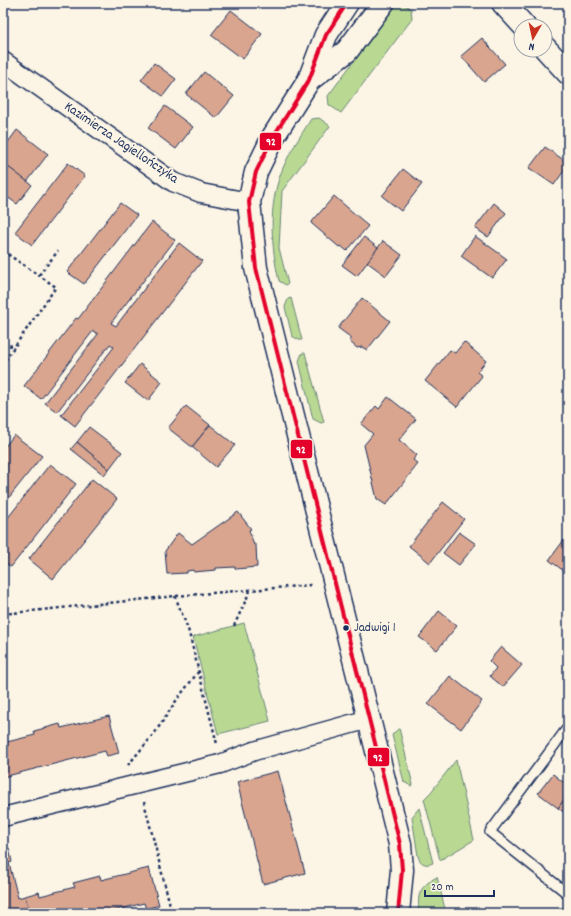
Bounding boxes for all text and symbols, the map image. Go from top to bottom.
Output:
north arrow [513,18,553,58]
text: N [527,37,536,54]
street label: Kazimierza Jagiellończyka [60,97,183,189]
line badge: 92 [259,132,282,151]
text: 92 [266,135,276,151]
line badge: 92 [290,439,313,459]
text: 92 [296,443,306,459]
place label: Jadwigi 1 [354,619,396,638]
marker: Jadwigi 1 [341,623,351,633]
line badge: 92 [367,747,390,767]
text: 92 [373,751,383,767]
scale bar [425,872,494,898]
text: 20 m [431,879,454,896]

